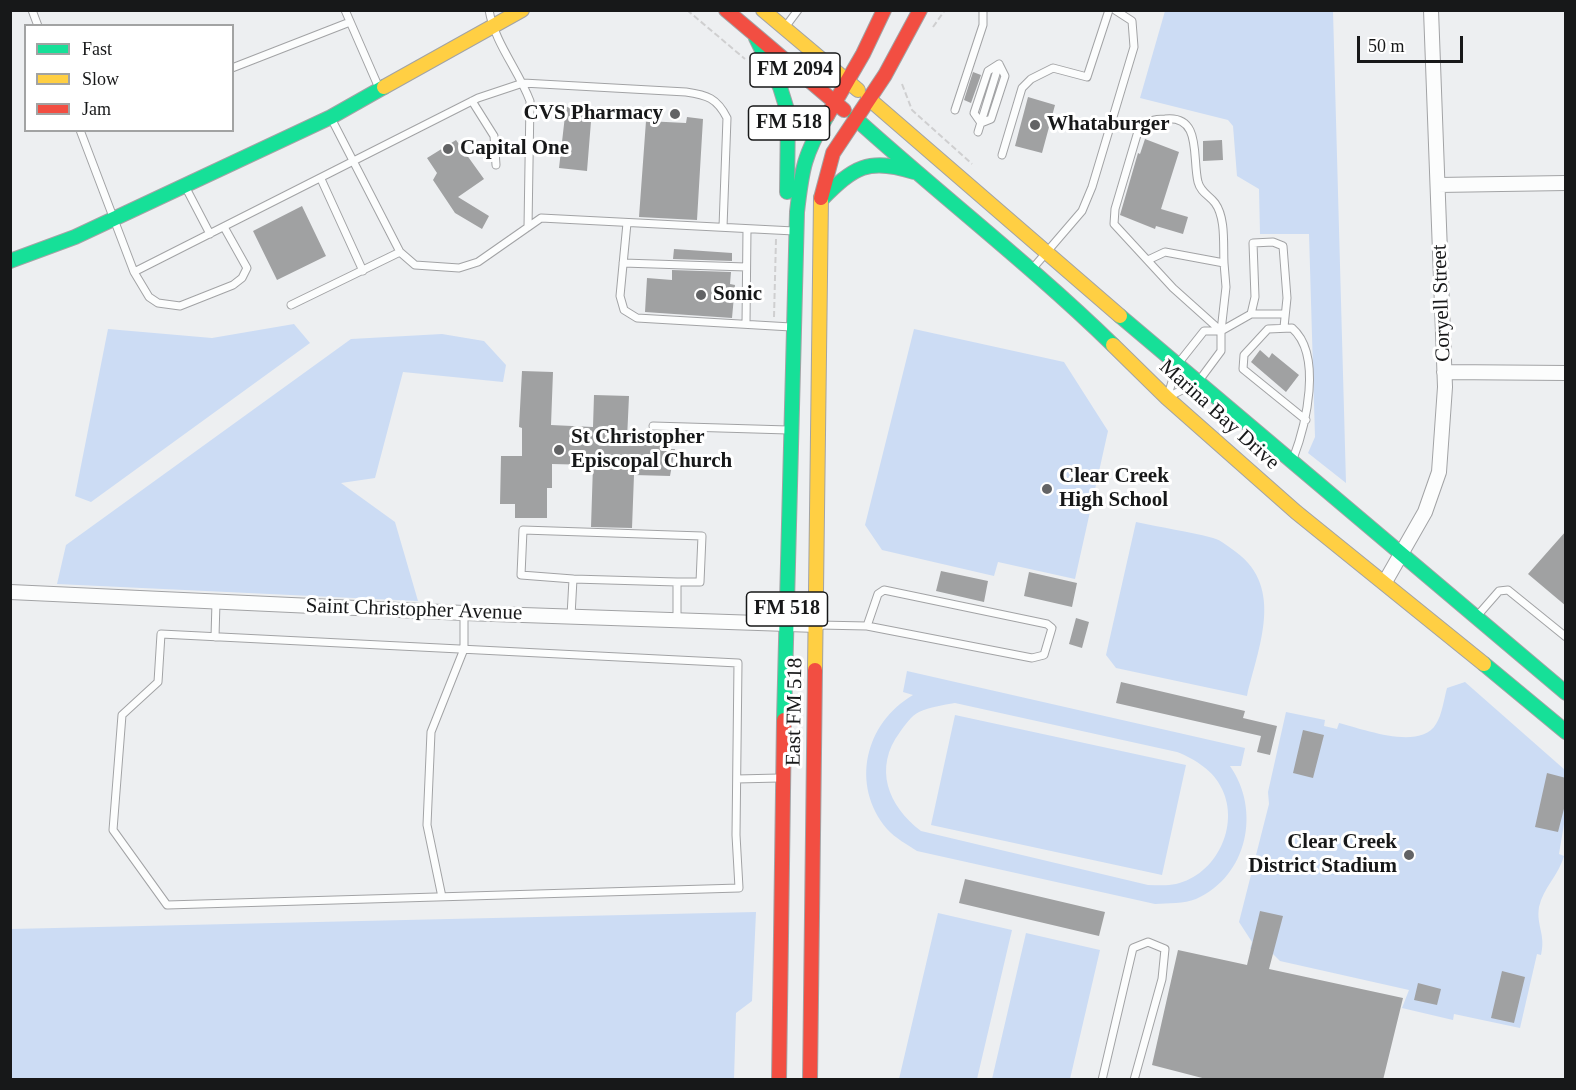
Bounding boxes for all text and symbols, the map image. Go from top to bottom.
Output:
legend [24,24,234,132]
scale bar [1360,24,1466,62]
text: 50 m [1368,36,1405,56]
text: Fast [82,39,112,59]
road number: FM 2094 [750,53,840,87]
text: Slow [82,69,119,89]
text: Jam [82,99,111,119]
place label: CVS Pharmacy [524,101,663,127]
road number: FM 518 [748,106,830,140]
marker: CVS Pharmacy [668,107,682,121]
place label: Whataburger [1047,112,1169,138]
marker: Whataburger [1028,118,1042,132]
place label: Capital One [460,136,569,162]
marker: Capital One [441,142,455,156]
street label: Coryell Street [1427,244,1457,362]
place label: Sonic [713,282,762,308]
marker: Sonic [694,288,708,302]
street label: Marina Bay Drive [1154,355,1284,475]
place label: St Christopher Episcopal Church [571,425,732,475]
marker: St Christopher Episcopal Church [552,443,566,457]
place label: Clear Creek High School [1059,464,1169,514]
marker: Clear Creek High School [1040,482,1054,496]
road number: FM 518 [746,592,828,626]
street label: Saint Christopher Avenue [305,594,523,626]
street label: East FM 518 [781,658,809,766]
place label: Clear Creek District Stadium [1248,830,1397,880]
marker: Clear Creek District Stadium [1402,848,1416,862]

